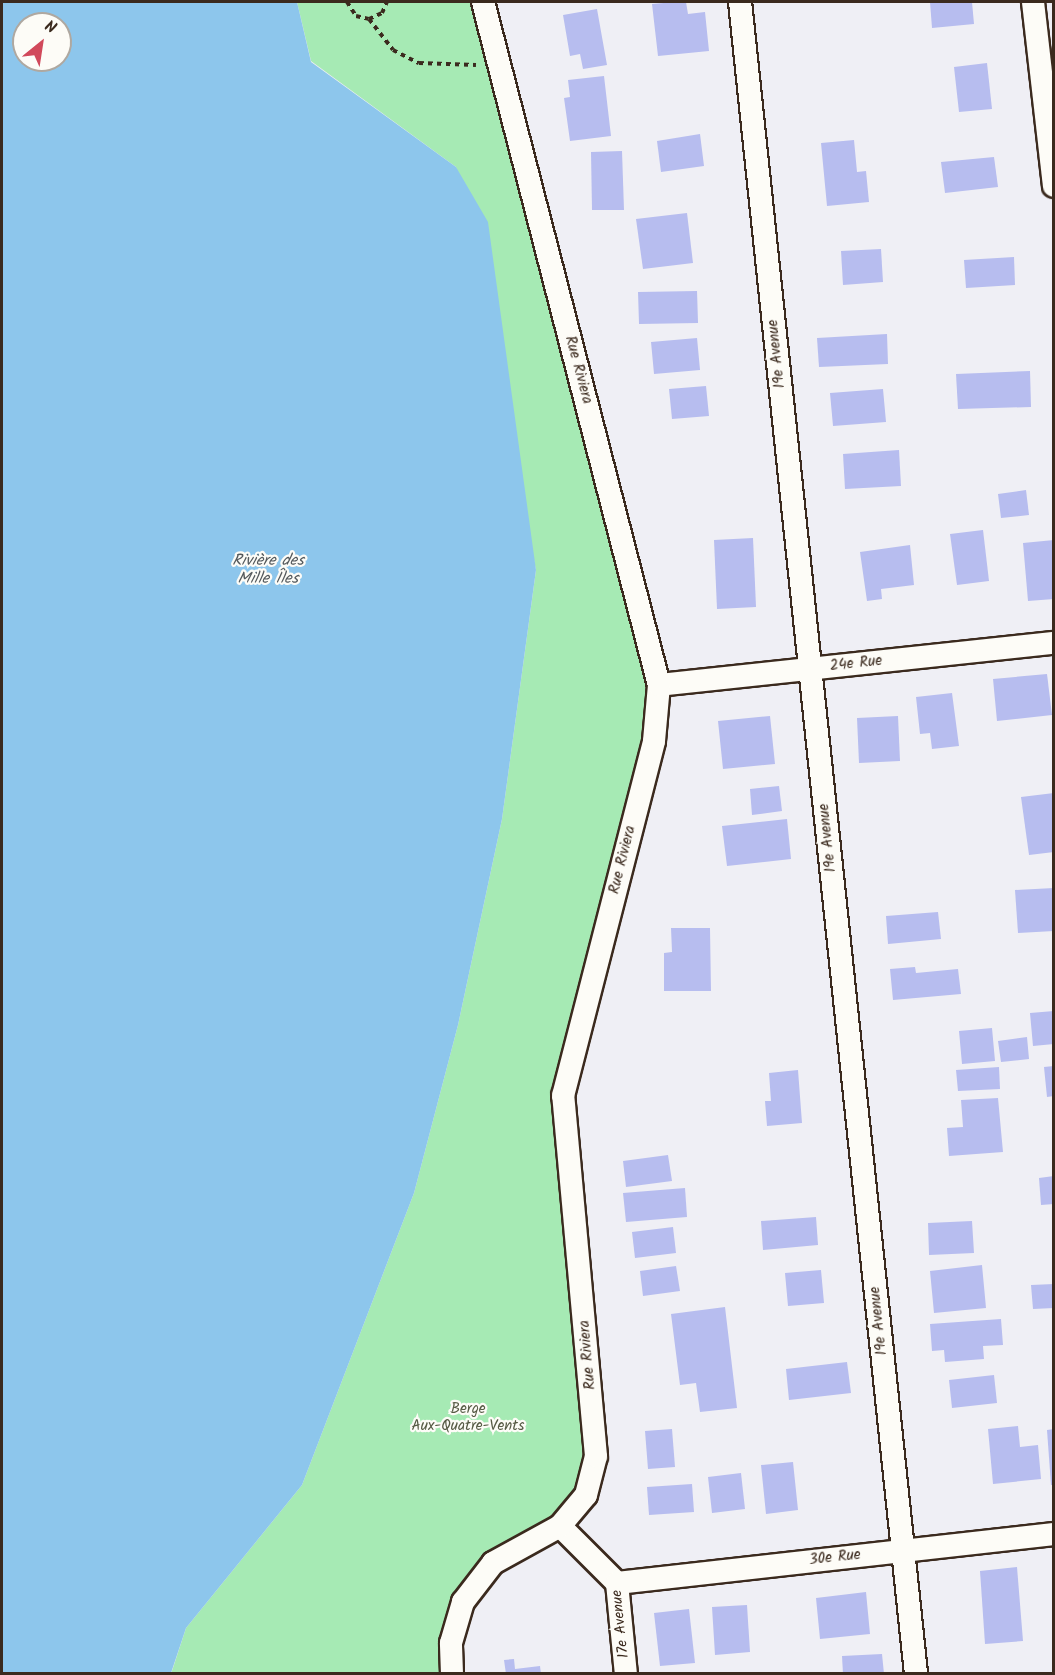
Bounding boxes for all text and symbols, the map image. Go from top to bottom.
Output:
north arrow [12,12,72,72]
text: N [40,14,61,41]
street label: 19e Avenue [764,319,790,389]
street label: Rue Riviera [560,334,596,406]
water label: Rivière des Mille Îles [232,551,304,589]
street label: 24e Rue [829,652,883,676]
street label: 19e Avenue [815,803,841,873]
street label: Rue Riviera [606,824,640,896]
street label: 19e Avenue [866,1286,892,1356]
street label: Rue Riviera [576,1319,600,1391]
park label: Berge Aux-Quatre-Vents [412,1400,524,1435]
street label: 30e Rue [808,1546,862,1570]
street label: 17e Avenue [608,1589,634,1659]

